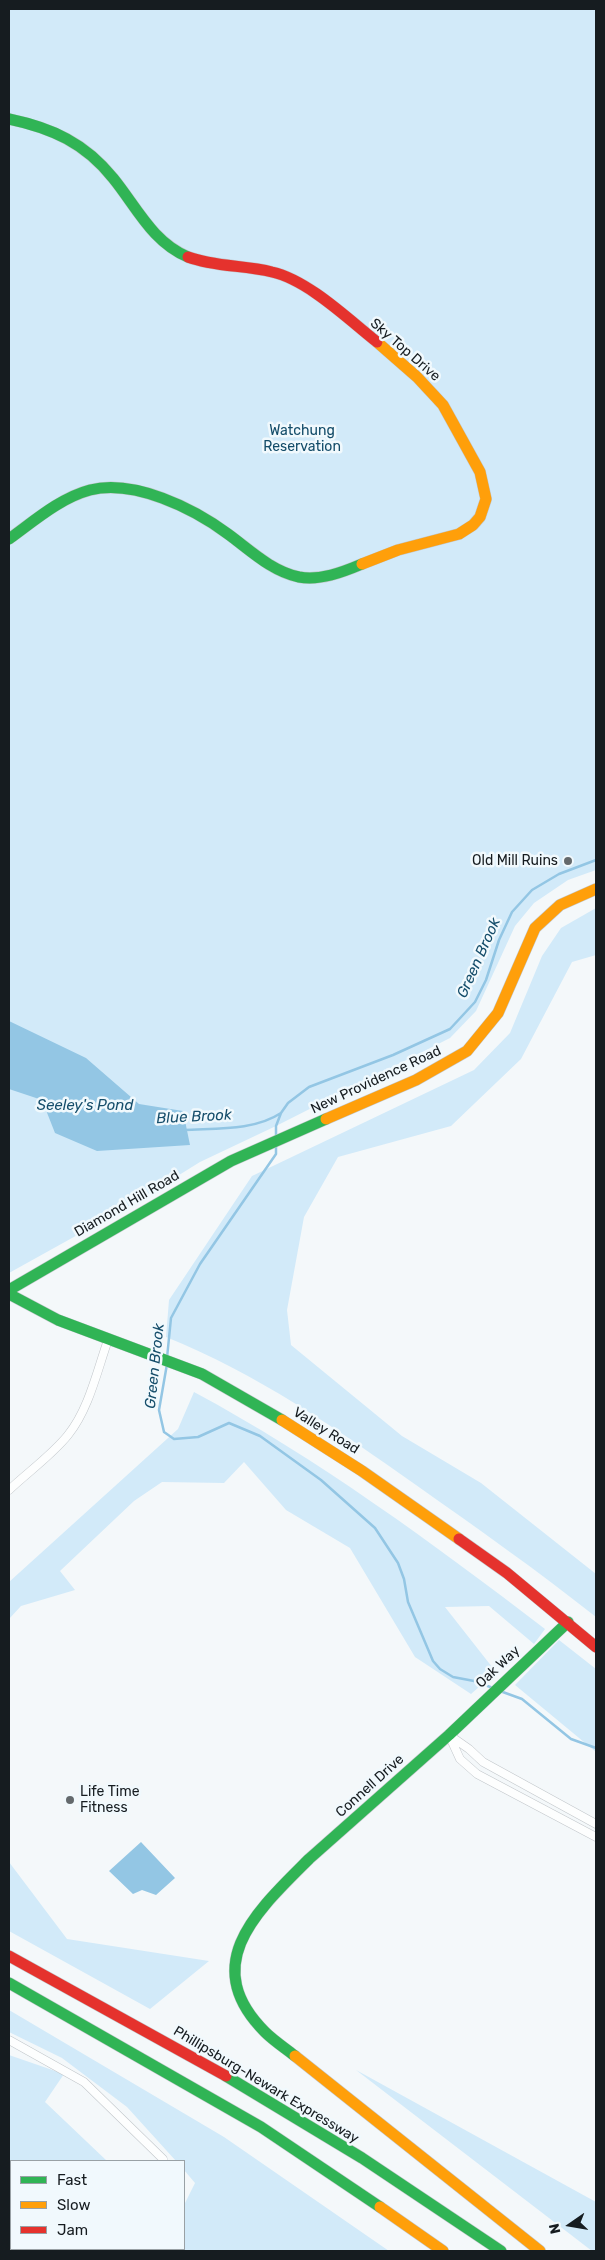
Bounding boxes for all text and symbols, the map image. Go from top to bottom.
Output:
street label: Sky Top Drive [367,315,443,385]
park label: Watchung Reservation [263,423,341,456]
place label: Old Mill Ruins [472,853,558,869]
marker: Old Mill Ruins [562,855,574,867]
water label: Green Brook [453,915,505,1001]
street label: New Providence Road [308,1042,444,1118]
water label: Seeley's Pond [37,1097,133,1115]
water label: Blue Brook [156,1106,232,1128]
street label: Diamond Hill Road [72,1167,182,1241]
water label: Green Brook [142,1322,168,1410]
street label: Valley Road [290,1404,362,1458]
street label: Oak Way [473,1642,523,1692]
street label: Connell Drive [332,1751,408,1821]
place label: Life Time Fitness [80,1784,140,1816]
marker: Life Time Fitness [64,1794,76,1806]
street label: Phillipsburg-Newark Expressway [170,2023,362,2147]
legend [10,2160,185,2250]
text: Fast [57,2171,87,2189]
text: Slow [57,2196,90,2214]
north arrow [545,2200,595,2250]
text: Jam [57,2221,88,2239]
text: N [545,2222,564,2235]

